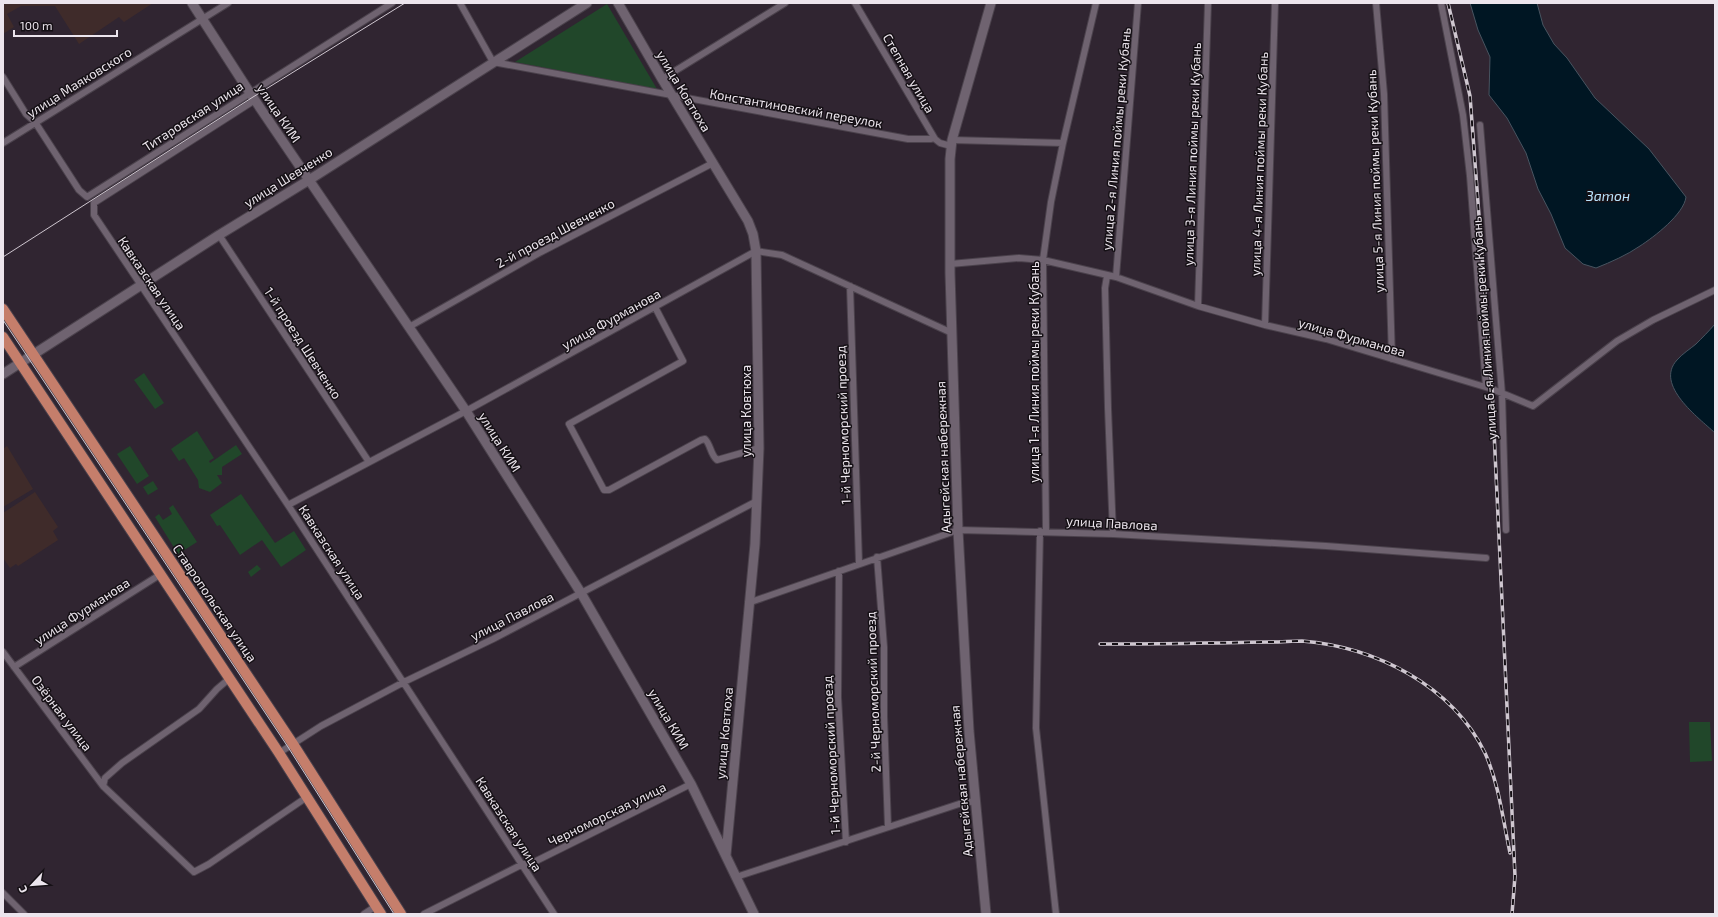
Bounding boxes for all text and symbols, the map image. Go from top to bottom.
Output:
scale bar [14,12,117,38]
text: 100 m [20,18,52,32]
street label: улица 2-я Линия поймы реки Кубань [1098,27,1134,251]
street label: Степная улица [880,30,938,116]
street label: улица 3-я Линия поймы реки Кубань [1180,42,1204,266]
street label: улица Маяковского [24,43,134,121]
street label: улица Ковтюха [653,47,715,135]
street label: улица 4-я Линия поймы реки Кубань [1247,51,1271,276]
street label: улица 5-я Линия поймы реки Кубань [1363,69,1387,293]
street label: Титаровская улица [140,78,246,154]
street label: улица КИМ [254,81,304,145]
street label: Константиновский переулок [708,85,884,131]
street label: улица Шевченко [241,143,335,211]
water label: Затон [1585,187,1630,204]
street label: 2-й проезд Шевченко [493,195,617,271]
street label: улица 6-я Линия поймы реки Кубань [1468,216,1500,440]
street label: Кавказская улица [115,233,189,333]
street label: улица 1-я Линия поймы реки Кубань [1026,261,1042,483]
street label: 1-й проезд Шевченко [261,284,345,402]
street label: улица Фурманова [559,285,663,353]
street label: улица Фурманова [1297,314,1407,360]
street label: 1-й Черноморский проезд [832,345,854,505]
street label: улица Ковтюха [738,365,754,457]
street label: Адыгейская набережная [932,381,954,533]
street label: улица КИМ [475,409,525,475]
street label: Кавказская улица [295,502,369,602]
street label: улица Павлова [1066,513,1158,533]
street label: Ставропольская улица [170,541,260,665]
street label: улица Фурманова [31,574,133,648]
street label: улица Павлова [468,588,556,644]
street label: 2-й Черноморский проезд [862,611,884,773]
street label: Озёрная улица [28,672,96,754]
street label: 1-й Черноморский проезд [819,675,843,835]
street label: улица КИМ [645,686,693,752]
street label: улица Ковтюха [712,686,736,780]
street label: Адыгейская набережная [946,705,976,857]
street label: Кавказская улица [472,774,546,874]
street label: Черноморская улица [545,778,669,850]
north arrow [12,865,52,905]
text: С [15,883,30,895]

